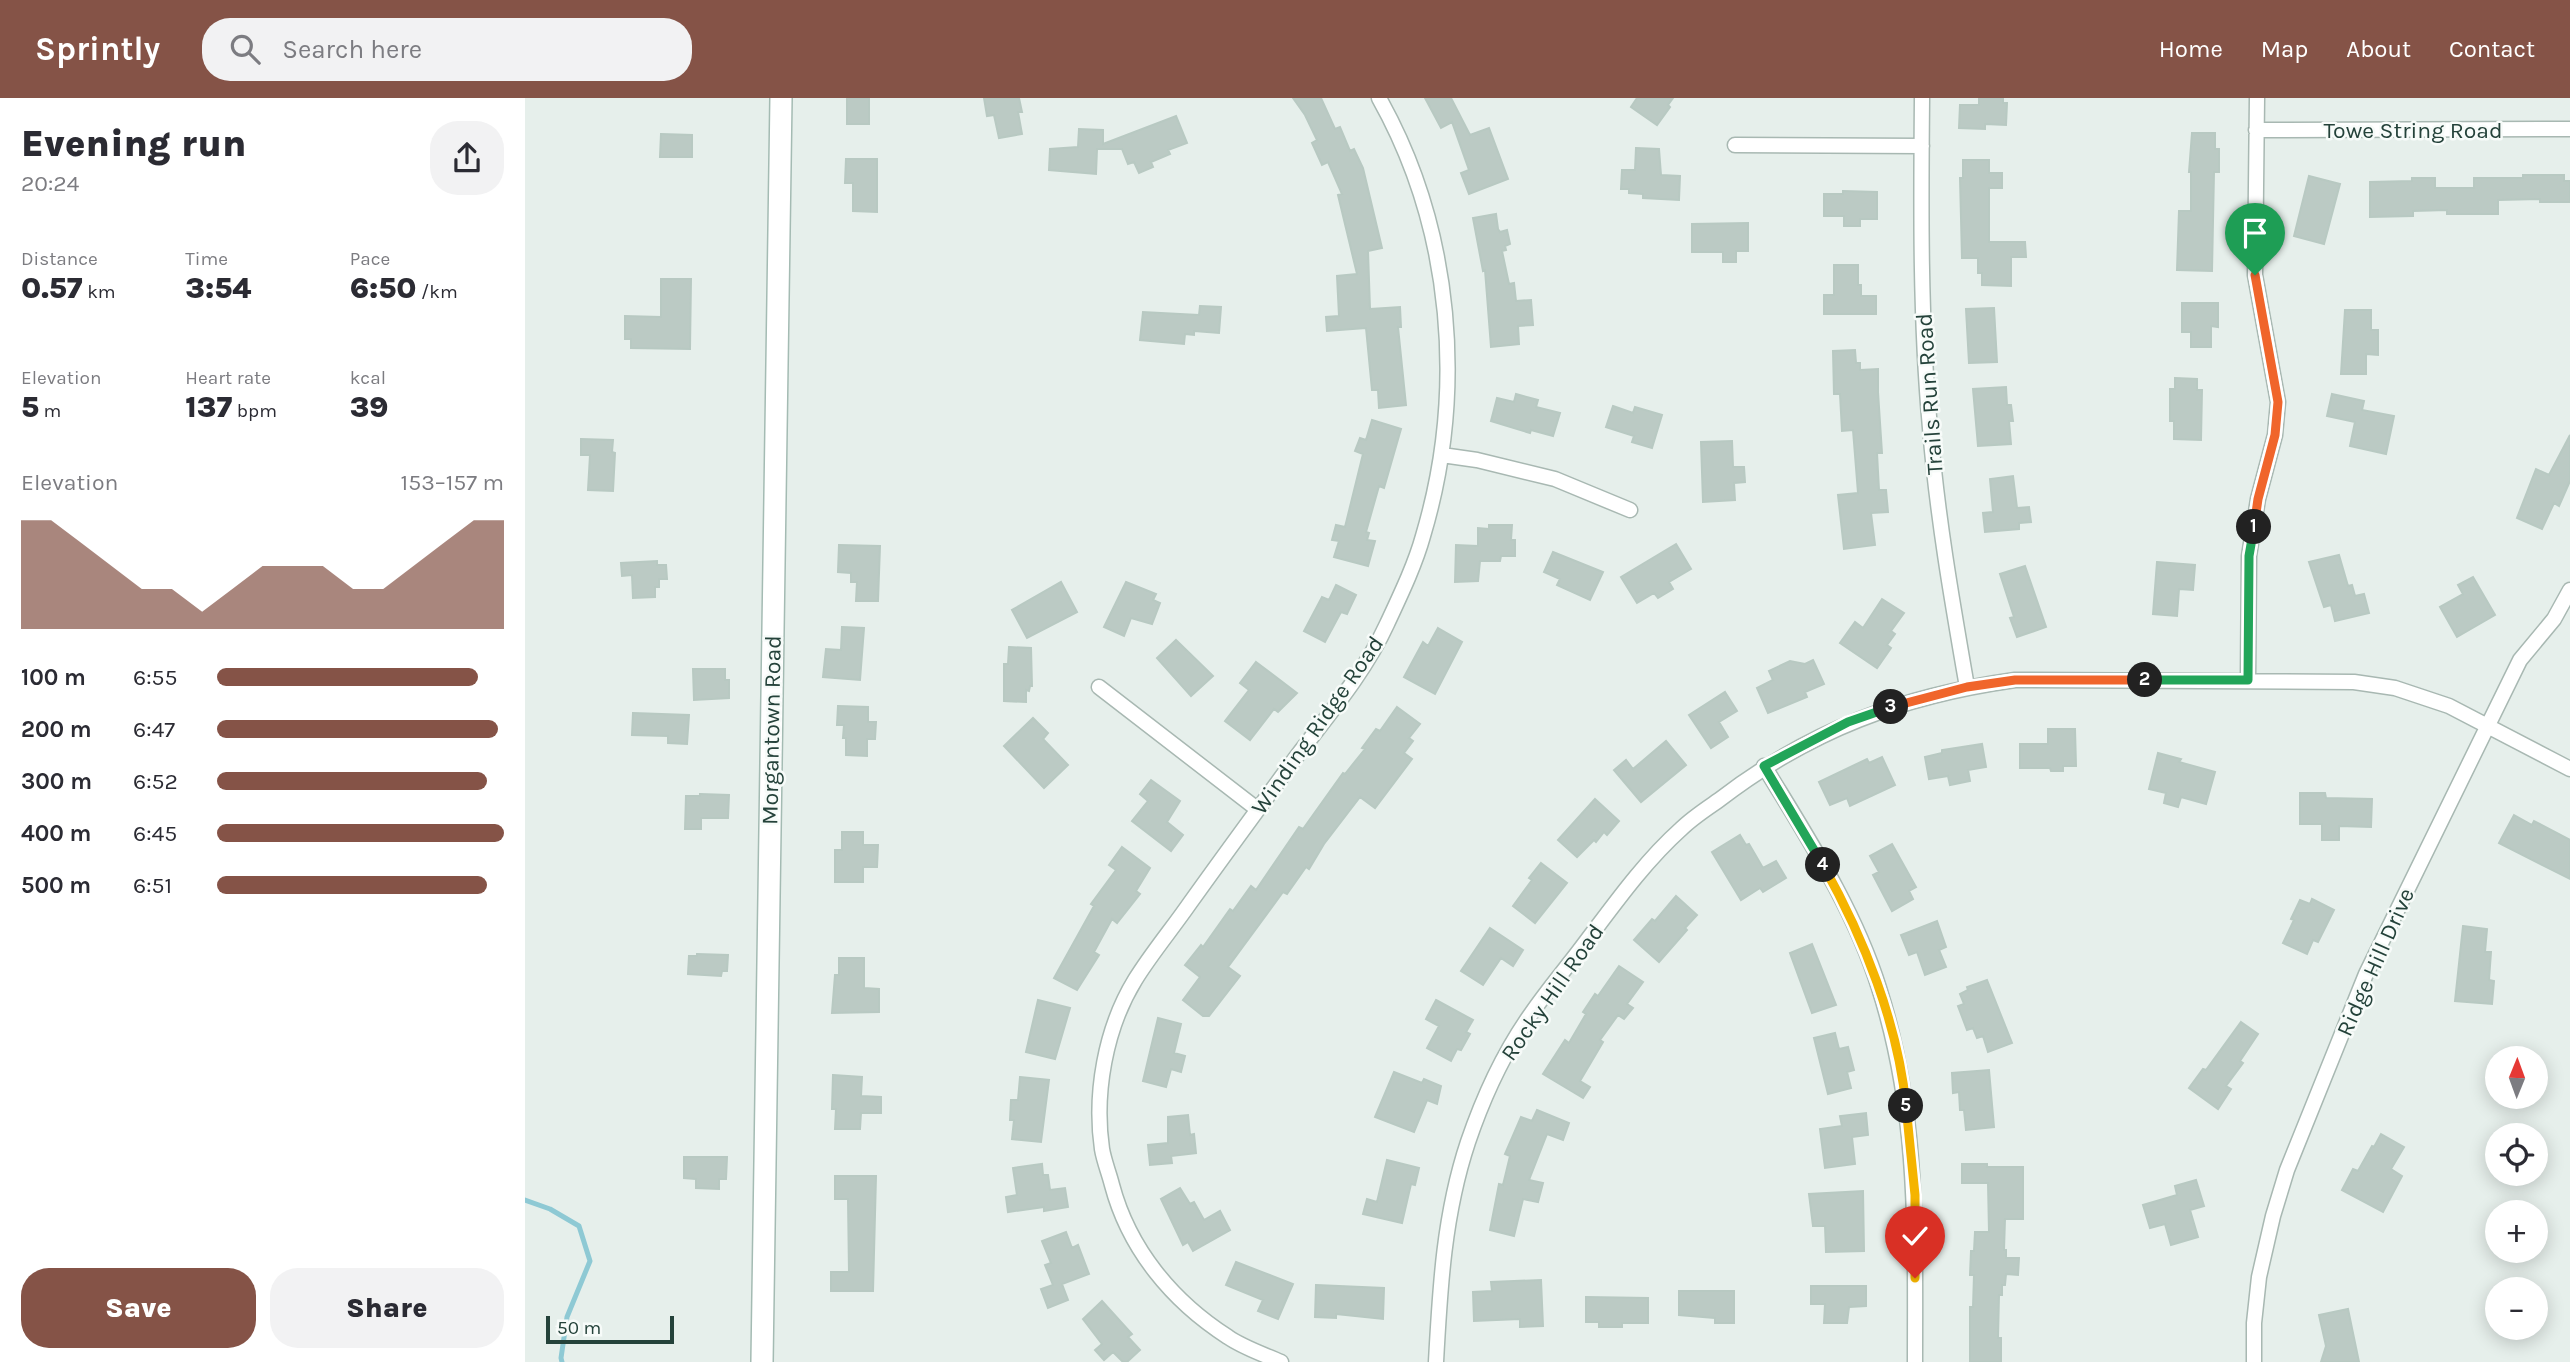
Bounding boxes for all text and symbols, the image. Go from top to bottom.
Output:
search box [202,18,692,81]
text: Sprintly [35,30,160,68]
icon: search [226,30,264,68]
text: Search here [282,34,422,65]
text: Home [2159,35,2223,63]
text: Map [2261,35,2308,63]
text: About [2346,35,2411,63]
text: Contact [2449,35,2535,63]
street label: Towe String Road [2323,117,2503,144]
text: Evening run [21,121,246,166]
button: share [430,121,504,195]
text: 20:24 [21,170,79,197]
pin [2225,203,2285,275]
icon: arrive [2236,214,2274,252]
text: Distance [21,248,98,270]
text: Time [185,248,228,270]
text: Pace [350,248,390,270]
text: 0.57 [21,270,83,306]
text: 3:54 [185,270,251,306]
text: 6:50 [350,270,416,306]
text: km [83,281,116,303]
text: /km [416,281,458,303]
street label: Trails Run Road [1910,312,1949,476]
text: Elevation [21,367,101,389]
text: Heart rate [185,367,271,389]
text: kcal [350,367,386,389]
text: 5 [21,389,39,425]
text: 137 [185,389,232,425]
text: 39 [350,389,389,425]
text: m [39,400,61,422]
text: bpm [232,400,277,422]
text: Elevation [21,469,118,496]
text: 153–157 m [401,469,504,496]
pin: 1 [2237,510,2271,544]
text: 1 [2250,515,2257,537]
street label: Winding Ridge Road [1246,631,1389,820]
street label: Morgantown Road [756,635,787,825]
pin: 2 [2127,662,2163,698]
text: 100 m [21,664,86,691]
text: 6:55 [133,664,177,691]
text: 2 [2139,668,2150,690]
pin: 3 [1873,690,1909,724]
text: 3 [1885,695,1896,717]
text: 200 m [21,716,92,743]
text: 6:47 [133,716,175,743]
text: 300 m [21,768,92,795]
text: 6:52 [133,768,178,795]
text: 400 m [21,820,91,847]
text: 6:45 [133,820,177,847]
pin: 4 [1805,848,1841,882]
text: 4 [1817,853,1828,875]
text: 500 m [21,872,91,899]
text: 6:51 [133,872,172,899]
street label: Ridge Hill Drive [2331,884,2420,1040]
street label: Rocky Hill Road [1495,919,1610,1066]
north arrow [2485,1046,2548,1110]
map controls [2485,1046,2548,1340]
pin: 5 [1889,1088,1923,1124]
text: 5 [1900,1094,1911,1116]
button: locate [2485,1123,2548,1186]
button: + [2485,1200,2548,1263]
pin [1885,1206,1945,1278]
icon: check [1896,1217,1934,1255]
button: Save [21,1268,256,1348]
button: Share [270,1268,504,1348]
button: − [2485,1277,2548,1340]
scale bar [546,1313,674,1345]
text: 50 m [557,1317,601,1339]

